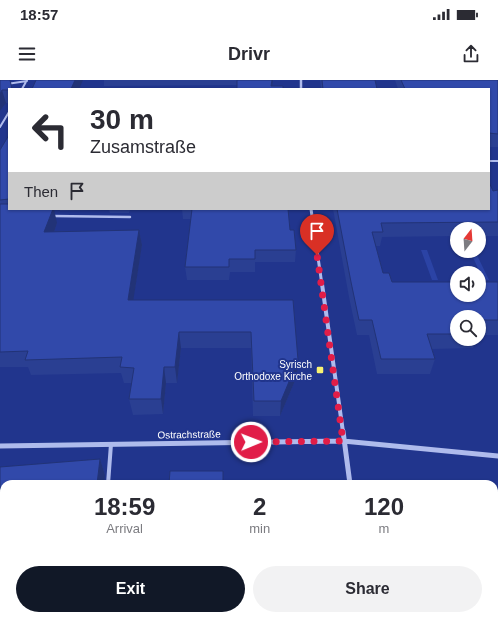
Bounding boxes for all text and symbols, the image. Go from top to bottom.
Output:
text: 18:57 [20,6,58,23]
icon: menu [16,43,38,65]
icon: share [460,43,482,65]
text: Drivr [228,44,270,64]
icon: left [24,104,76,156]
text: 30 m [90,104,154,135]
text: Zusamstraße [90,137,196,157]
icon: arrive [66,180,88,202]
text: Then [24,183,58,200]
pin [300,214,334,255]
icon: arrive [306,220,328,242]
north arrow [450,222,486,258]
map controls [450,222,486,346]
button: sound [450,266,486,302]
button: search [450,310,486,346]
place label: Syrisch Orthodoxe Kirche [234,359,312,382]
marker: Syrisch Orthodoxe Kirche [315,365,325,375]
position arrow [230,421,272,463]
street label: Ostrachstraße [157,428,221,441]
text: 18:59 [94,493,155,520]
text: 2 [253,493,266,520]
text: 120 [364,493,404,520]
text: Arrival [106,521,143,536]
text: min [249,521,270,536]
text: m [379,521,389,536]
button: Exit [16,566,245,612]
button: Share [253,566,482,612]

